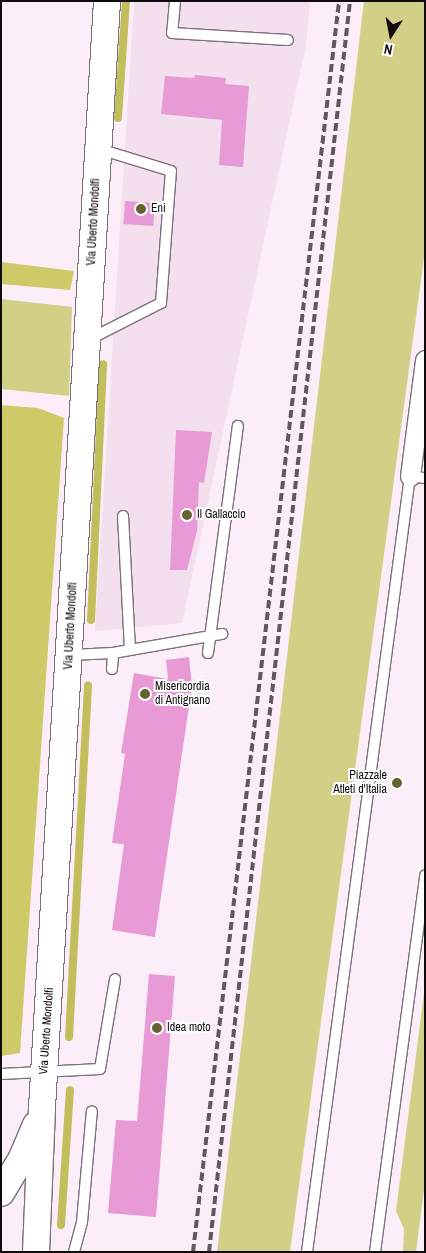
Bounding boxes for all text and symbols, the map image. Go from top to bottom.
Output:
north arrow [366,10,416,60]
text: N [382,40,394,59]
street label: Via Uberto Mondolfi [85,178,103,266]
place label: Eni [151,202,166,216]
marker: Eni [135,203,147,215]
place label: Il Gallaccio [197,508,246,522]
marker: Il Gallaccio [181,509,193,521]
street label: Via Uberto Mondolfi [62,582,80,670]
place label: Misericordia di Antignano [155,680,211,708]
marker: Misericordia di Antignano [139,688,151,700]
place label: Piazzale Atleti d'Italia [333,769,387,797]
marker: Piazzale Atleti d'Italia [391,777,403,789]
street label: Via Uberto Mondolfi [37,987,57,1075]
place label: Idea moto [167,1021,211,1035]
marker: Idea moto [151,1022,163,1034]

